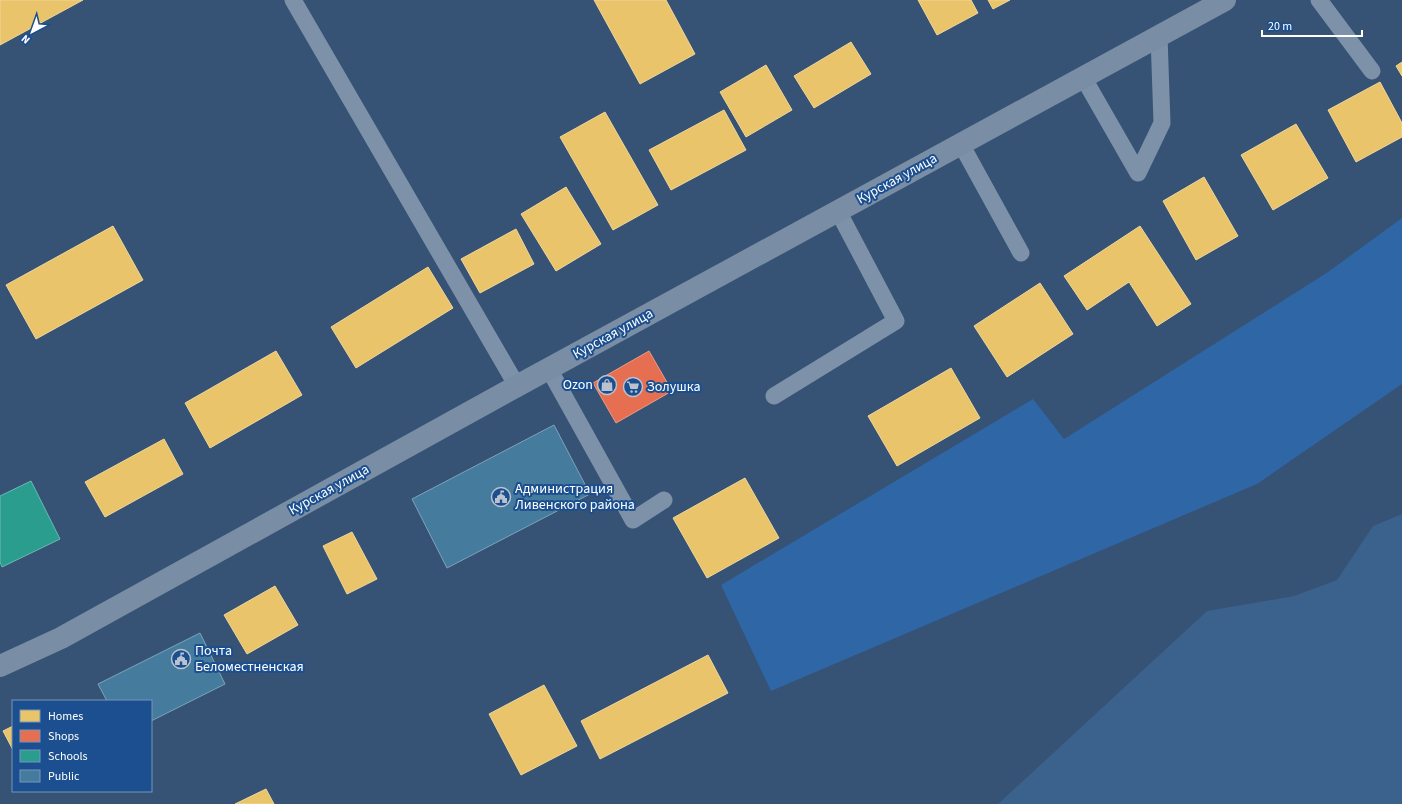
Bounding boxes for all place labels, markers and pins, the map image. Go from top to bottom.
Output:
shop icon: Ozon [596,374,618,396]
place label: Ozon [563,375,593,395]
supermarket icon: Золушка [622,376,644,398]
place label: Золушка [647,377,701,397]
place label: Администрация Ливенского района [515,479,635,515]
public building icon: Администрация Ливенского района [490,486,512,508]
place label: Почта Беломестненская [195,641,304,677]
public building icon: Почта Беломестненская [170,648,192,670]

